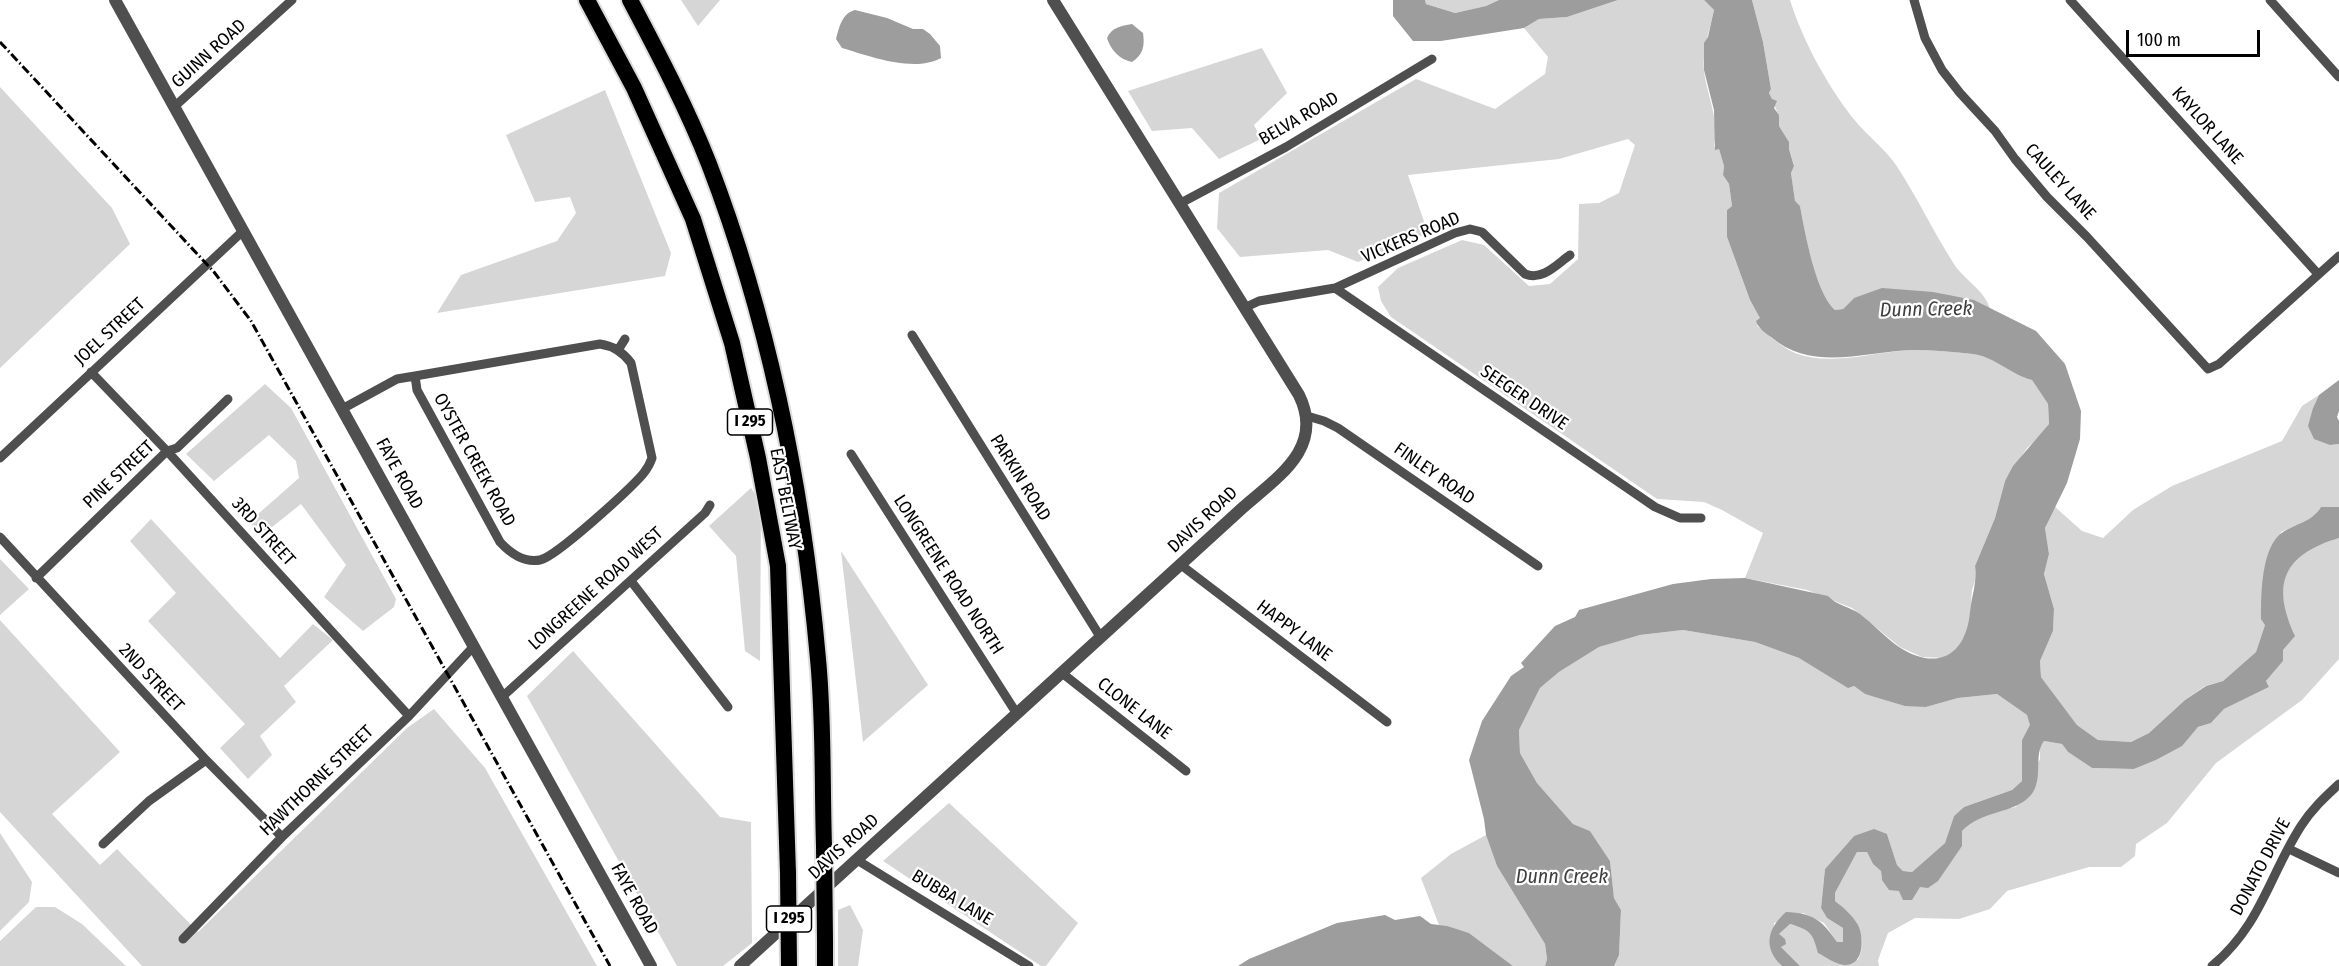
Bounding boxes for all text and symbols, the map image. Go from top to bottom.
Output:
street label: GUINN ROAD [167,15,251,93]
scale bar [2129,18,2262,56]
text: 100 m [2137,29,2181,51]
street label: KAYLOR LANE [2167,83,2247,169]
street label: BELVA ROAD [1255,88,1343,150]
street label: CAULEY LANE [2020,139,2100,225]
street label: VICKERS ROAD [1359,208,1463,268]
street label: JOEL STREET [70,294,150,370]
water label: Dunn Creek [1880,297,1972,323]
street label: SEEGER DRIVE [1476,361,1572,435]
street label: OYSTER CREEK ROAD [428,390,520,530]
road number: I 295 [728,409,772,435]
street label: PARKIN ROAD [985,431,1055,525]
street label: FAYE ROAD [371,435,427,513]
street label: PINE STREET [79,437,159,513]
street label: FINLEY ROAD [1389,438,1479,510]
street label: EAST BELTWAY [765,446,805,552]
street label: DAVIS ROAD [1164,482,1242,558]
street label: LONGREENE ROAD NORTH [888,491,1008,659]
street label: 3RD STREET [227,493,299,571]
street label: LONGREENE ROAD WEST [524,523,668,655]
street label: HAPPY LANE [1252,596,1336,666]
street label: 2ND STREET [114,639,188,717]
street label: CLONE LANE [1093,673,1175,745]
street label: HAWTHORNE STREET [256,721,378,841]
street label: DAVIS ROAD [804,810,884,884]
street label: DONATO DRIVE [2226,815,2296,919]
street label: FAYE ROAD [606,860,662,938]
street label: BUBBA LANE [908,865,996,931]
water label: Dunn Creek [1516,865,1608,889]
road number: I 295 [766,906,812,932]

